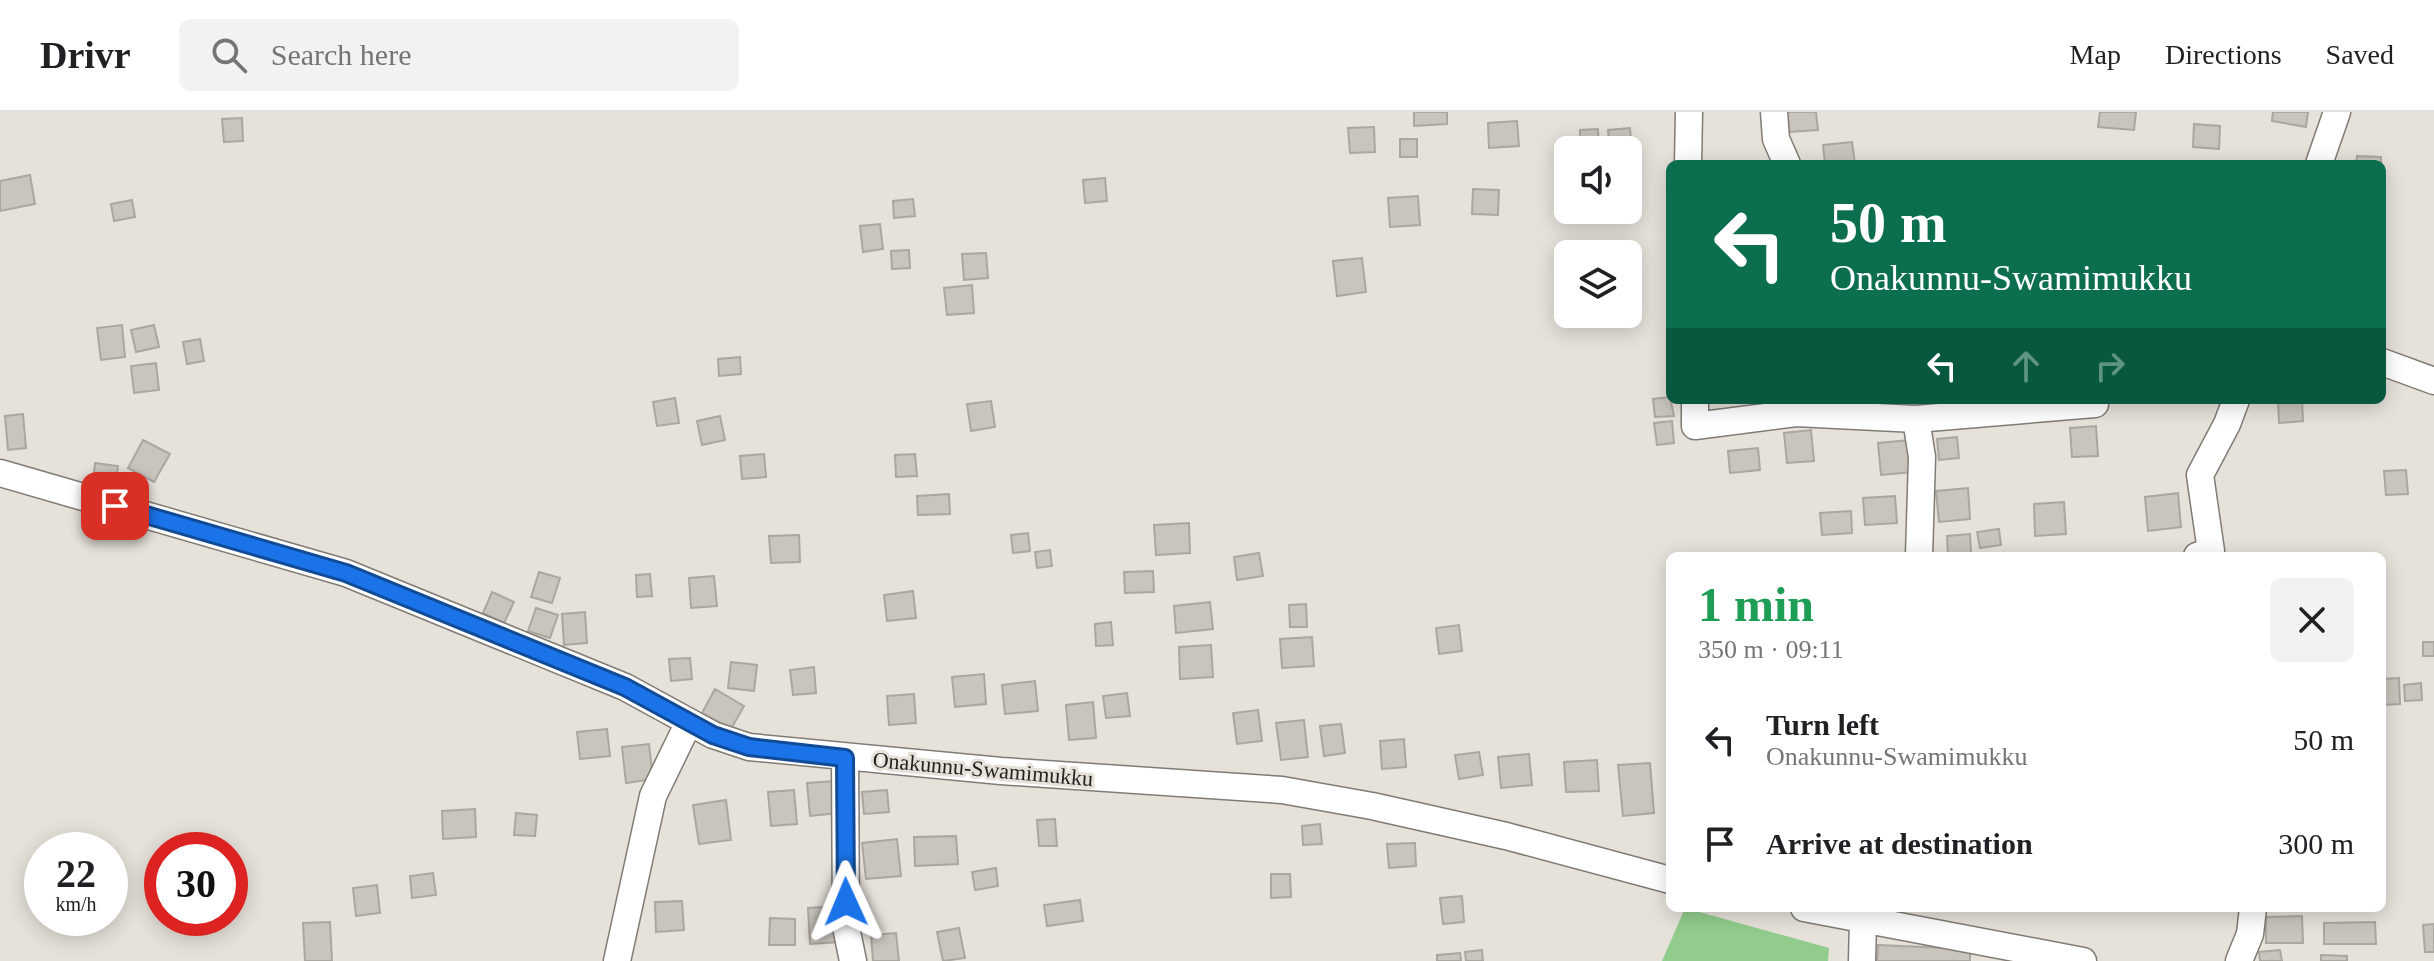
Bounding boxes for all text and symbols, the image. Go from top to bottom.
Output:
search box [179,19,739,91]
icon: search [207,33,251,77]
text: Drivr [40,34,131,76]
text: Search here [271,38,411,71]
text: Map [2070,39,2121,70]
text: Directions [2165,39,2282,70]
text: Saved [2326,39,2394,70]
map controls [1554,136,1642,328]
button: sound [1554,136,1642,224]
icon: left [1698,192,1802,296]
text: 50 m [1830,192,1947,254]
button: layers [1554,240,1642,328]
text: Onakunnu-Swamimukku [1830,258,2192,298]
icon: left [1920,344,1964,388]
icon: ahead [2004,344,2048,388]
icon: right [2088,344,2132,388]
pin [81,472,149,540]
icon: arrive [93,484,137,528]
text: 1 min [1698,578,1814,631]
button: close [2270,578,2354,662]
text: 350 m · 09:11 [1698,635,1844,664]
text: Turn left [1766,708,1879,741]
icon: left [1698,718,1742,762]
text: 50 m [2293,723,2354,756]
text: Onakunnu-Swamimukku [1766,742,2027,771]
street label: Onakunnu-Swamimukku [872,747,1094,791]
icon: arrive [1698,822,1742,866]
text: Arrive at destination [1766,827,2033,860]
text: 300 m [2278,827,2354,860]
speed limit sign: 30 [144,832,248,936]
text: 22 [56,851,96,896]
position arrow [804,860,888,944]
text: km/h [55,893,97,915]

